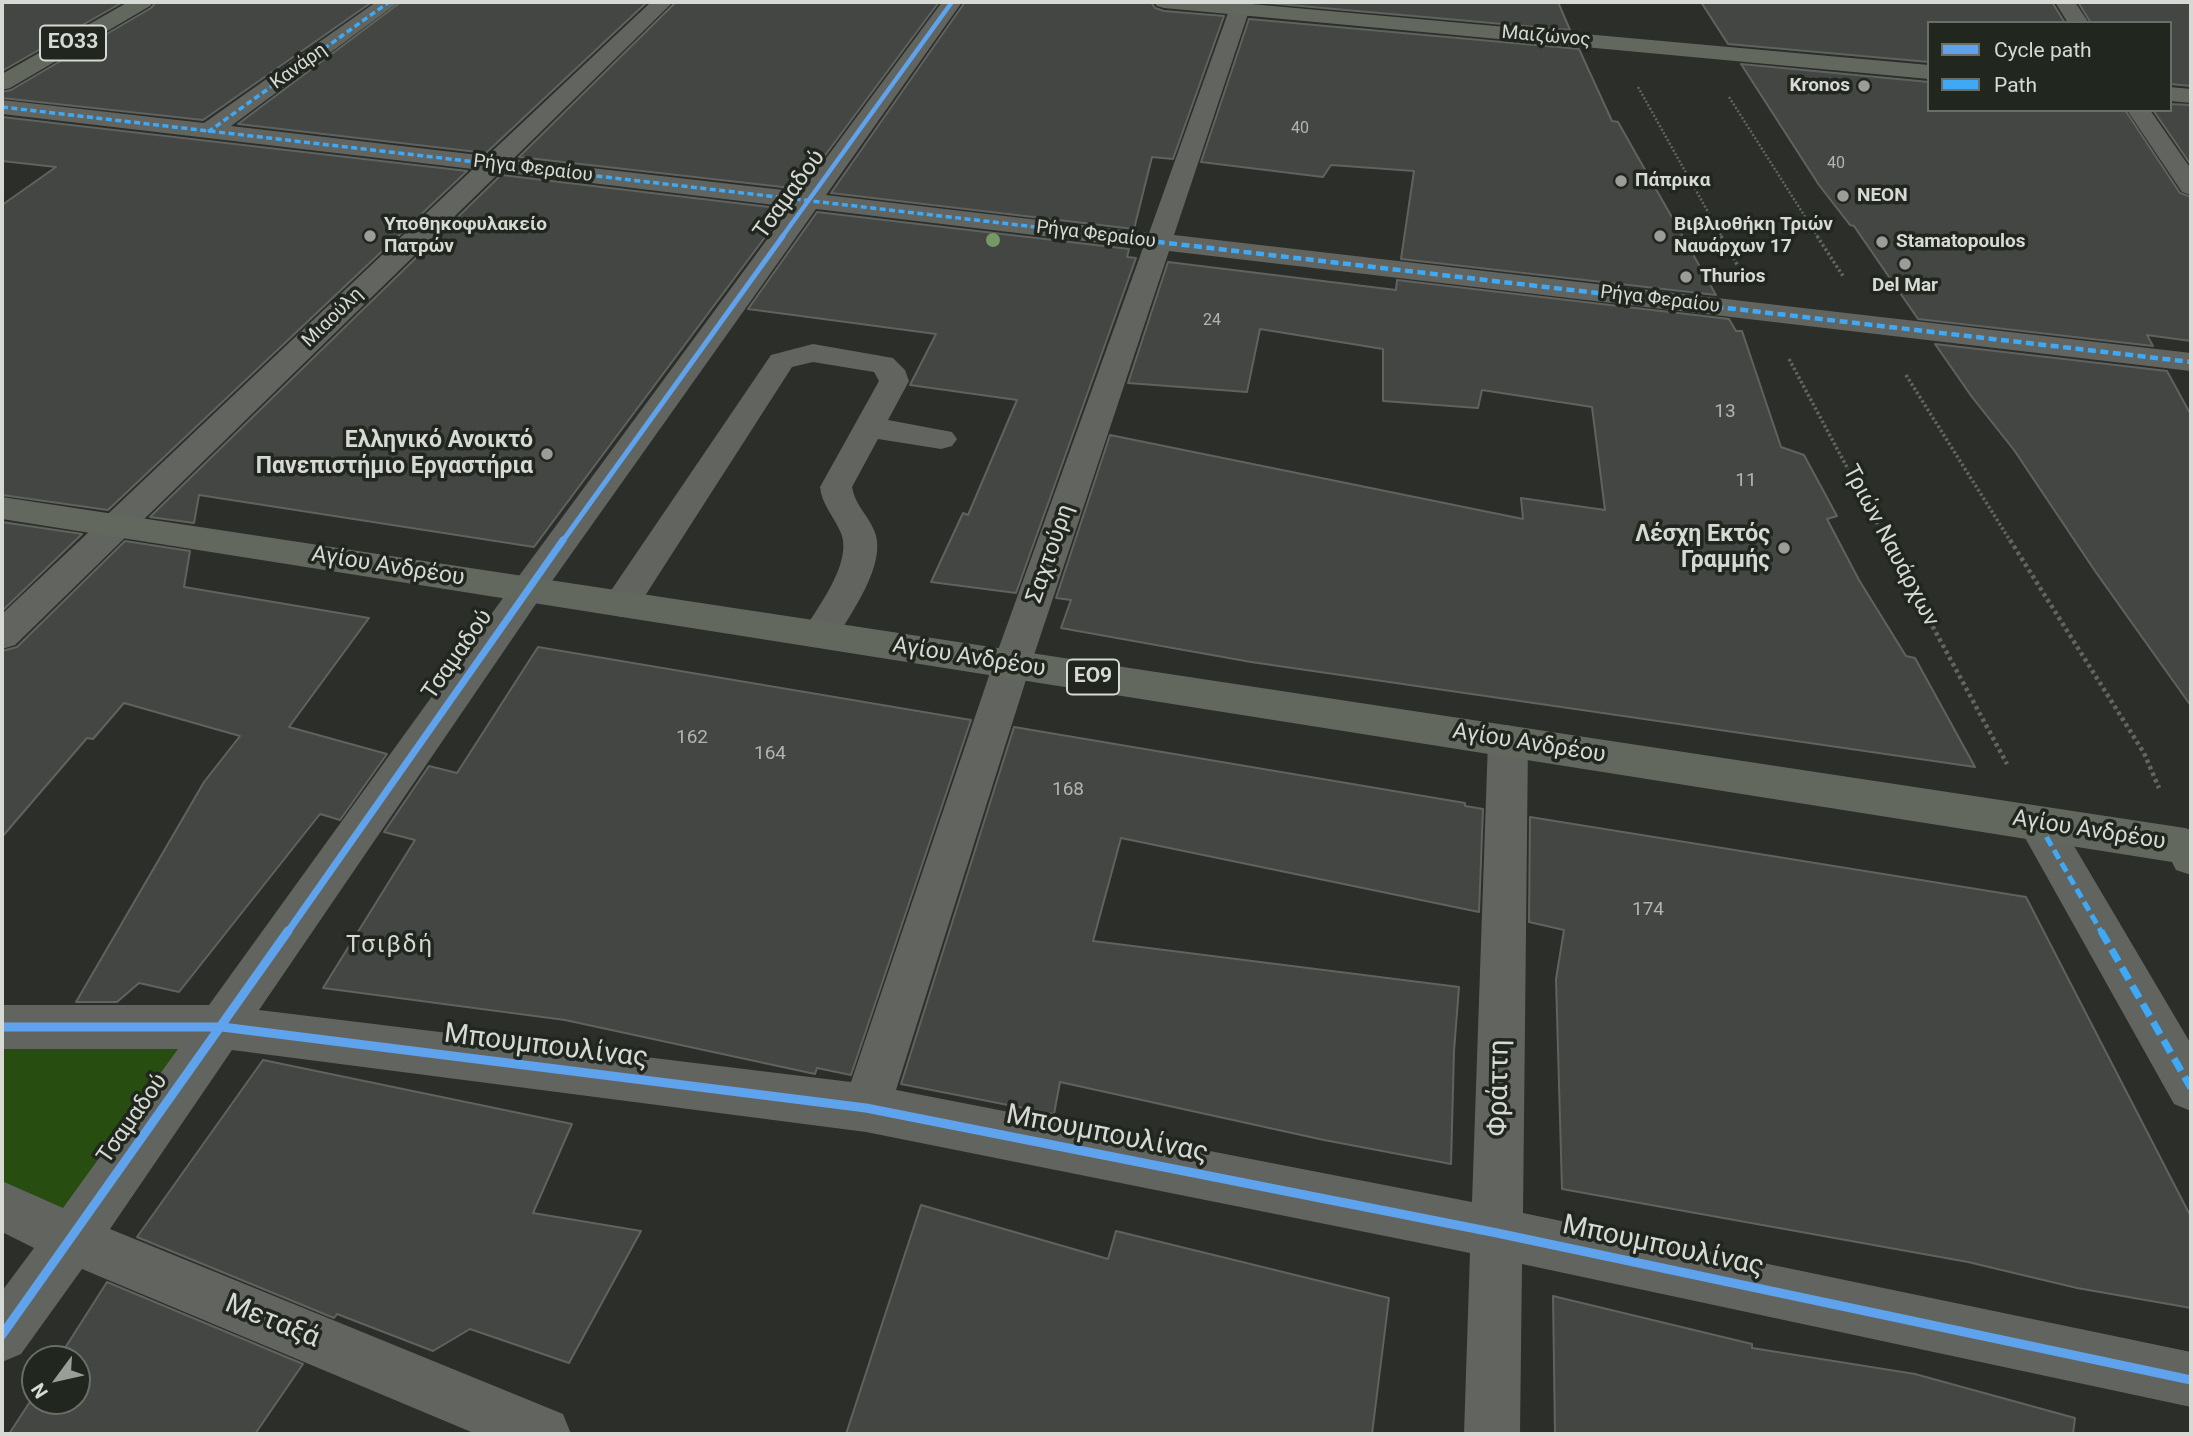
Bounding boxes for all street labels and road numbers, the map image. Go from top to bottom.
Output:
street label: Μαιζώνος [1501,22,1591,52]
road number: ΕΟ33 [40,26,106,60]
street label: Κανάρη [266,39,332,95]
street label: Τσαμαδού [748,145,832,245]
street label: Ρήγα Φεραίου [472,150,594,188]
street label: Ρήγα Φεραίου [1035,216,1157,254]
street label: Ρήγα Φεραίου [1599,281,1721,319]
street label: Μιαούλη [298,283,368,353]
street label: Τριών Ναυάρχων [1836,461,1944,631]
street label: Σαχτούρη [1021,501,1081,607]
street label: Αγίου Ανδρέου [310,541,466,593]
street label: Τσαμαδού [417,605,499,705]
street label: Αγίου Ανδρέου [891,632,1047,684]
road number: ΕΟ9 [1067,660,1119,694]
street label: Αγίου Ανδρέου [1451,718,1607,770]
street label: Αγίου Ανδρέου [2011,805,2167,857]
street label: Μπουμπουλίνας [442,1018,650,1076]
street label: Φράττη [1482,1039,1518,1137]
street label: Τσαμαδού [92,1069,174,1169]
street label: Μπουμπουλίνας [1003,1099,1211,1171]
street label: Μπουμπουλίνας [1559,1209,1767,1285]
street label: Μεταξά [220,1288,324,1356]

